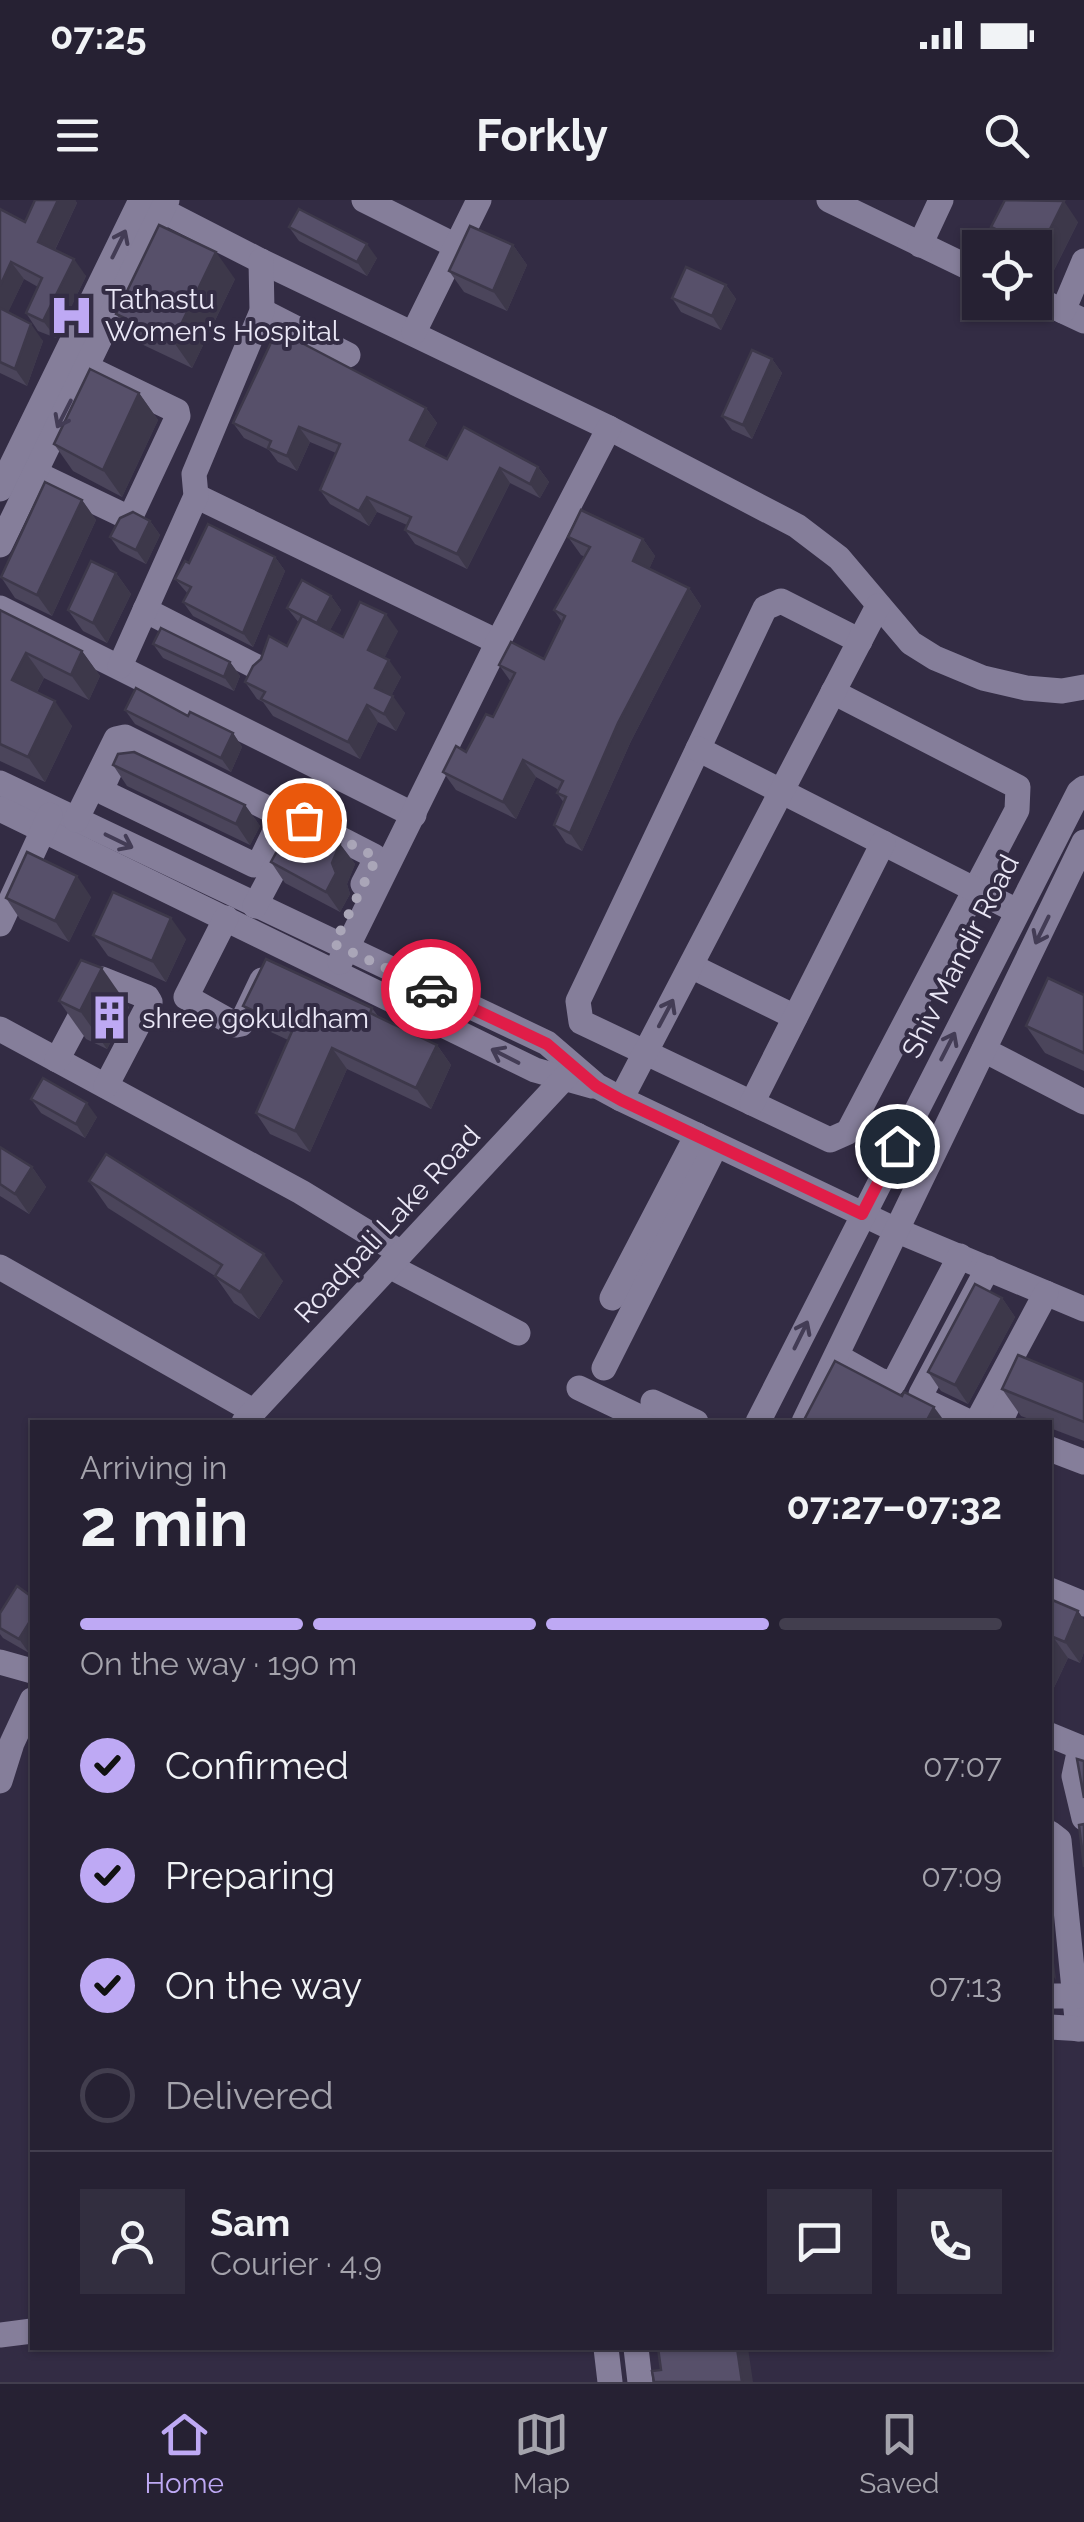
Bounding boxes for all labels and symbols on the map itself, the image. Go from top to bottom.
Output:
one-way arrow [111,229,130,259]
place label: Tathastu Women's Hospital [105,283,340,348]
hospital icon: Tathastu Women's Hospital [48,291,96,339]
one-way arrow [54,399,73,429]
pin [262,778,347,863]
one-way arrow [104,832,134,851]
street label: Shiv Mandir Road [895,849,1026,1063]
one-way arrow [1032,915,1051,944]
courier [381,939,481,1039]
building icon: shree gokuldham [85,994,133,1042]
one-way arrow [657,998,676,1028]
place label: shree gokuldham [142,1002,369,1035]
one-way arrow [939,1031,958,1061]
one-way arrow [490,1045,520,1064]
pin [855,1104,940,1189]
street label: Roadpali Lake Road [288,1119,487,1330]
one-way arrow [792,1321,811,1351]

